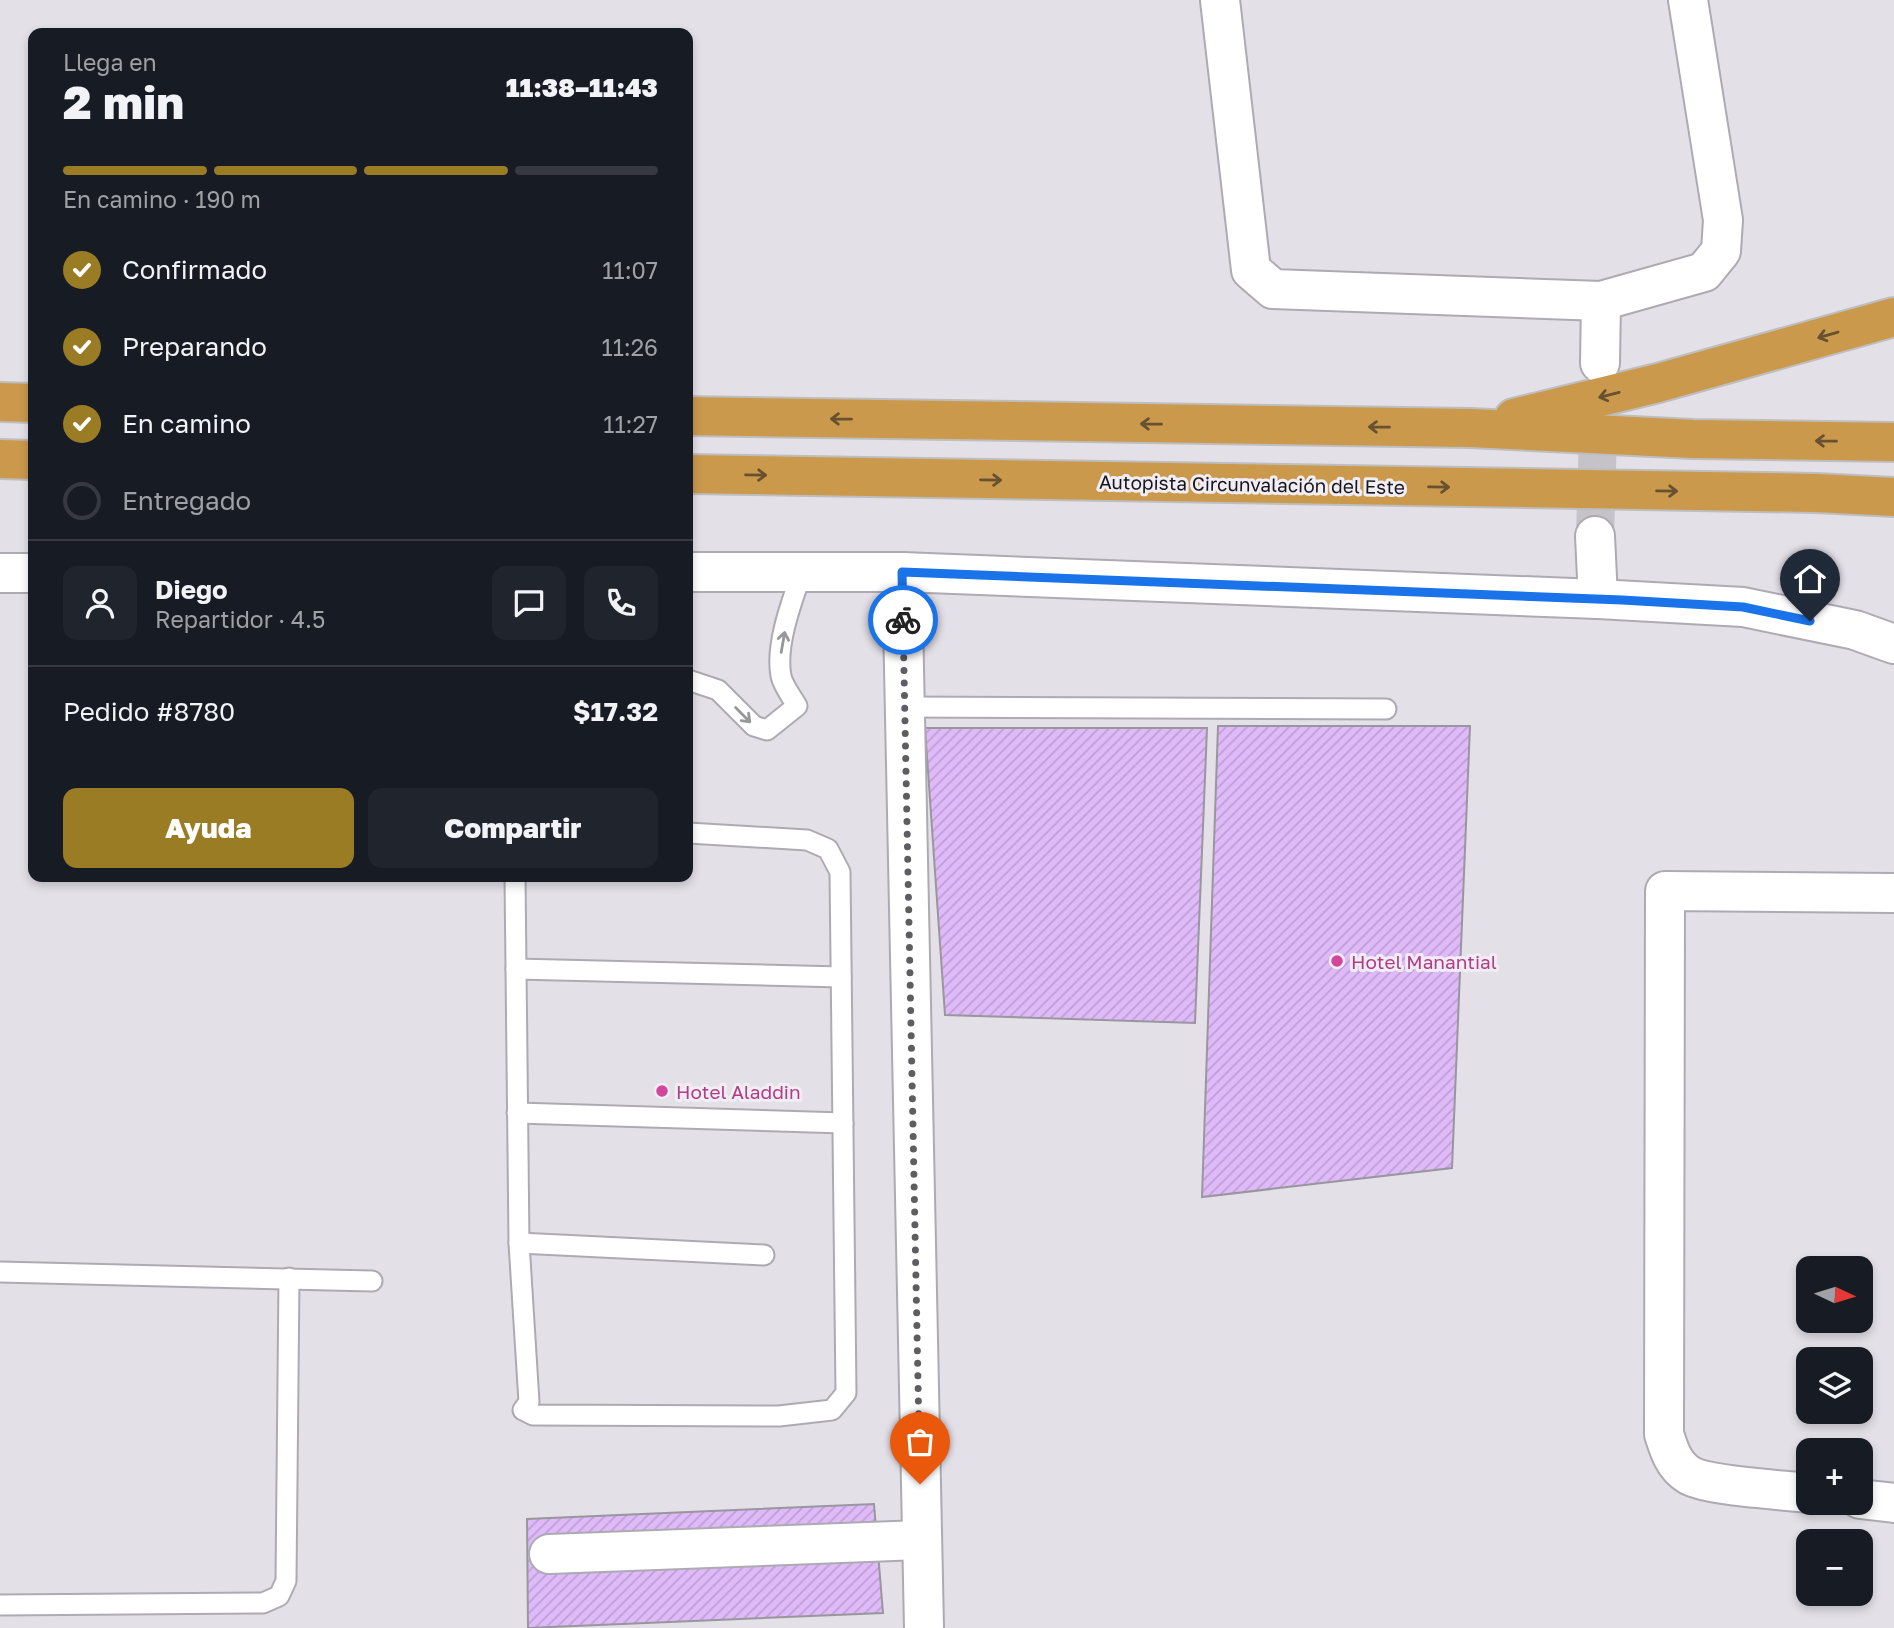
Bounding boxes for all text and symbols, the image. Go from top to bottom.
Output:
text: Llega en [63,48,157,76]
text: 11:38–11:43 [506,72,658,103]
text: 2 min [63,74,184,129]
text: En camino · 190 m [63,185,261,213]
icon: check [63,251,101,289]
text: Confirmado [122,254,267,285]
text: 11:07 [602,256,658,284]
icon: check [63,328,101,366]
one-way arrow [1817,330,1839,343]
text: Preparando [122,331,267,362]
text: 11:26 [602,333,658,361]
one-way arrow [1598,389,1621,402]
icon: check [63,405,101,443]
text: En camino [122,408,251,439]
text: 11:27 [603,410,658,438]
one-way arrow [830,412,853,426]
one-way arrow [1140,417,1163,430]
one-way arrow [1367,420,1390,433]
one-way arrow [1815,434,1838,448]
one-way arrow [744,469,767,482]
street label: Autopista Circunvalación del Este [1099,470,1405,498]
one-way arrow [979,473,1002,487]
one-way arrow [1427,481,1450,494]
one-way arrow [1655,484,1678,497]
text: Entregado [122,485,251,516]
pin [1780,549,1840,621]
icon: home [1791,560,1829,598]
button: person [63,566,137,640]
button: chat [492,566,566,640]
button: phone [584,566,658,640]
text: Diego [155,574,228,605]
courier [868,585,938,655]
icon: bike [884,601,922,639]
text: Repartidor · 4.5 [155,605,325,633]
one-way arrow [777,631,790,654]
text: Pedido #8780 [63,696,235,727]
text: $17.32 [573,696,658,727]
one-way arrow [735,706,752,723]
button: Ayuda [63,788,354,868]
button: Compartir [368,788,658,868]
place label: Hotel Manantial [1351,950,1497,973]
marker: Hotel Manantial [1329,953,1345,969]
place label: Hotel Aladdin [676,1080,801,1103]
marker: Hotel Aladdin [654,1083,670,1099]
north arrow [1796,1256,1872,1334]
map controls [1796,1256,1873,1606]
button: layers [1796,1347,1873,1424]
pin [890,1412,950,1484]
icon: bag [901,1423,939,1461]
button: + [1796,1438,1873,1515]
button: − [1796,1529,1873,1606]

